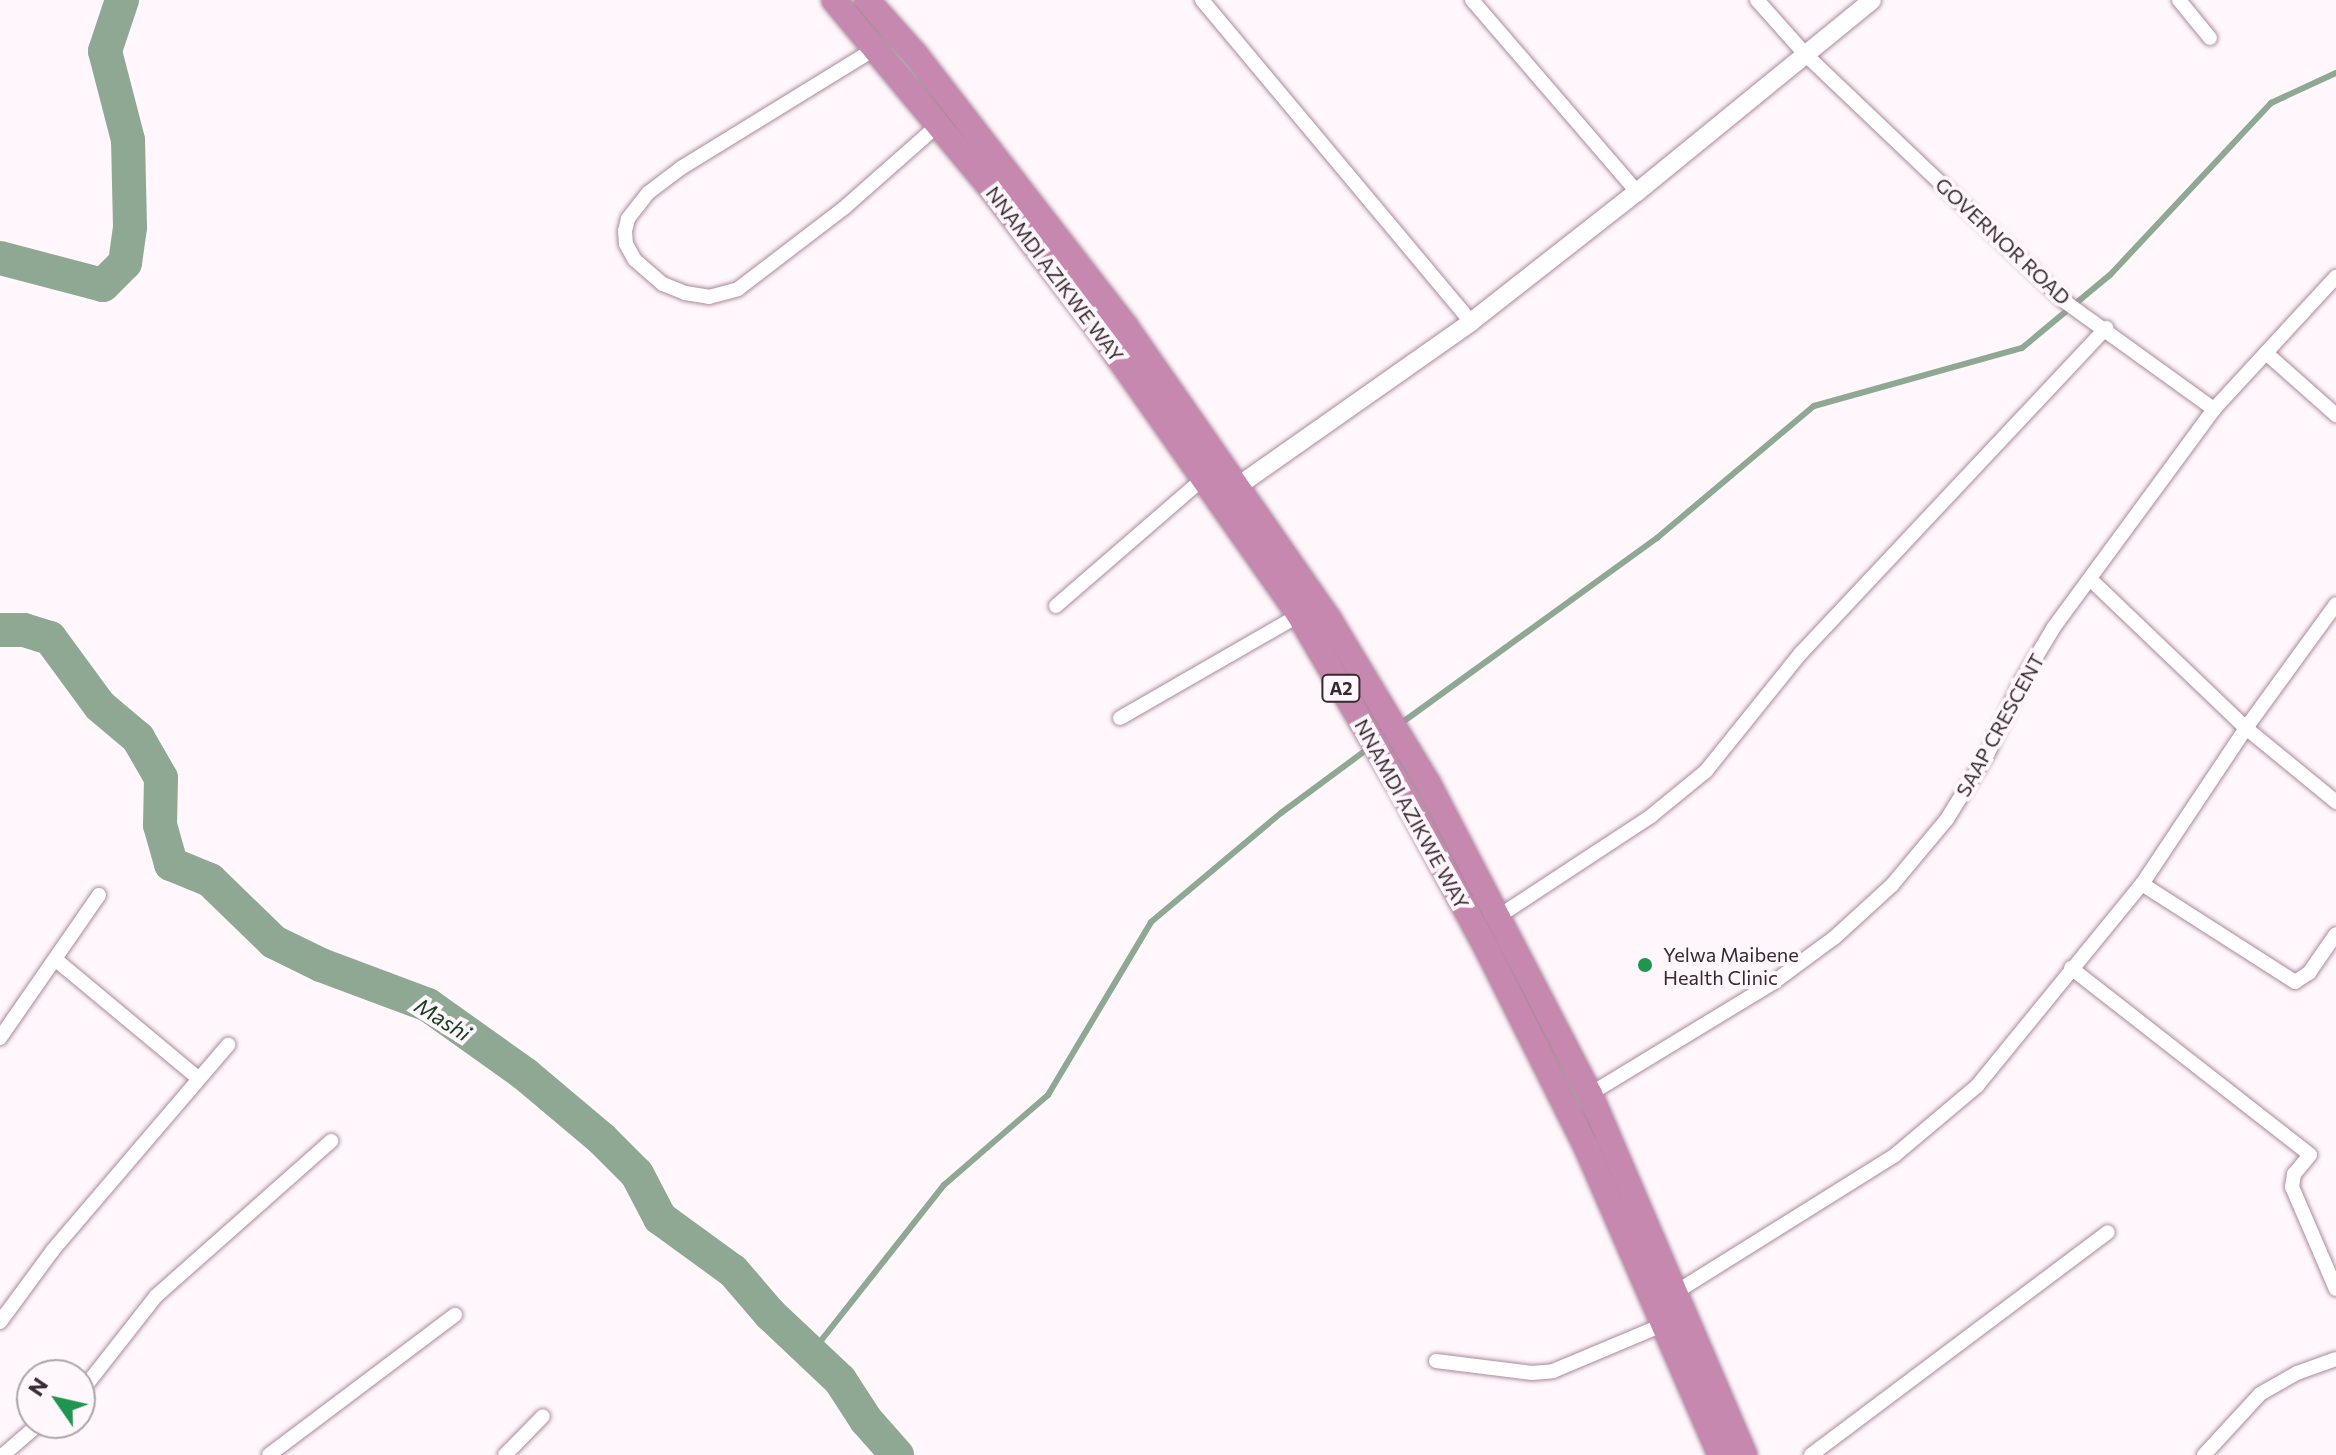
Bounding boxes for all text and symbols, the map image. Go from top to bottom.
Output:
street label: GOVERNOR ROAD [1931,172,2075,310]
street label: NNAMDI AZIKWE WAY [981,181,1129,367]
street label: SAAP CRESCENT [1951,649,2049,801]
road number: A2 [1321,674,1361,702]
street label: NNAMDI AZIKWE WAY [1350,715,1474,913]
place label: Yelwa Maibene Health Clinic [1663,942,1799,989]
marker: Yelwa Maibene Health Clinic [1634,954,1656,976]
water label: Mashi [410,992,476,1046]
north arrow [16,1359,96,1439]
text: N [22,1372,53,1401]

